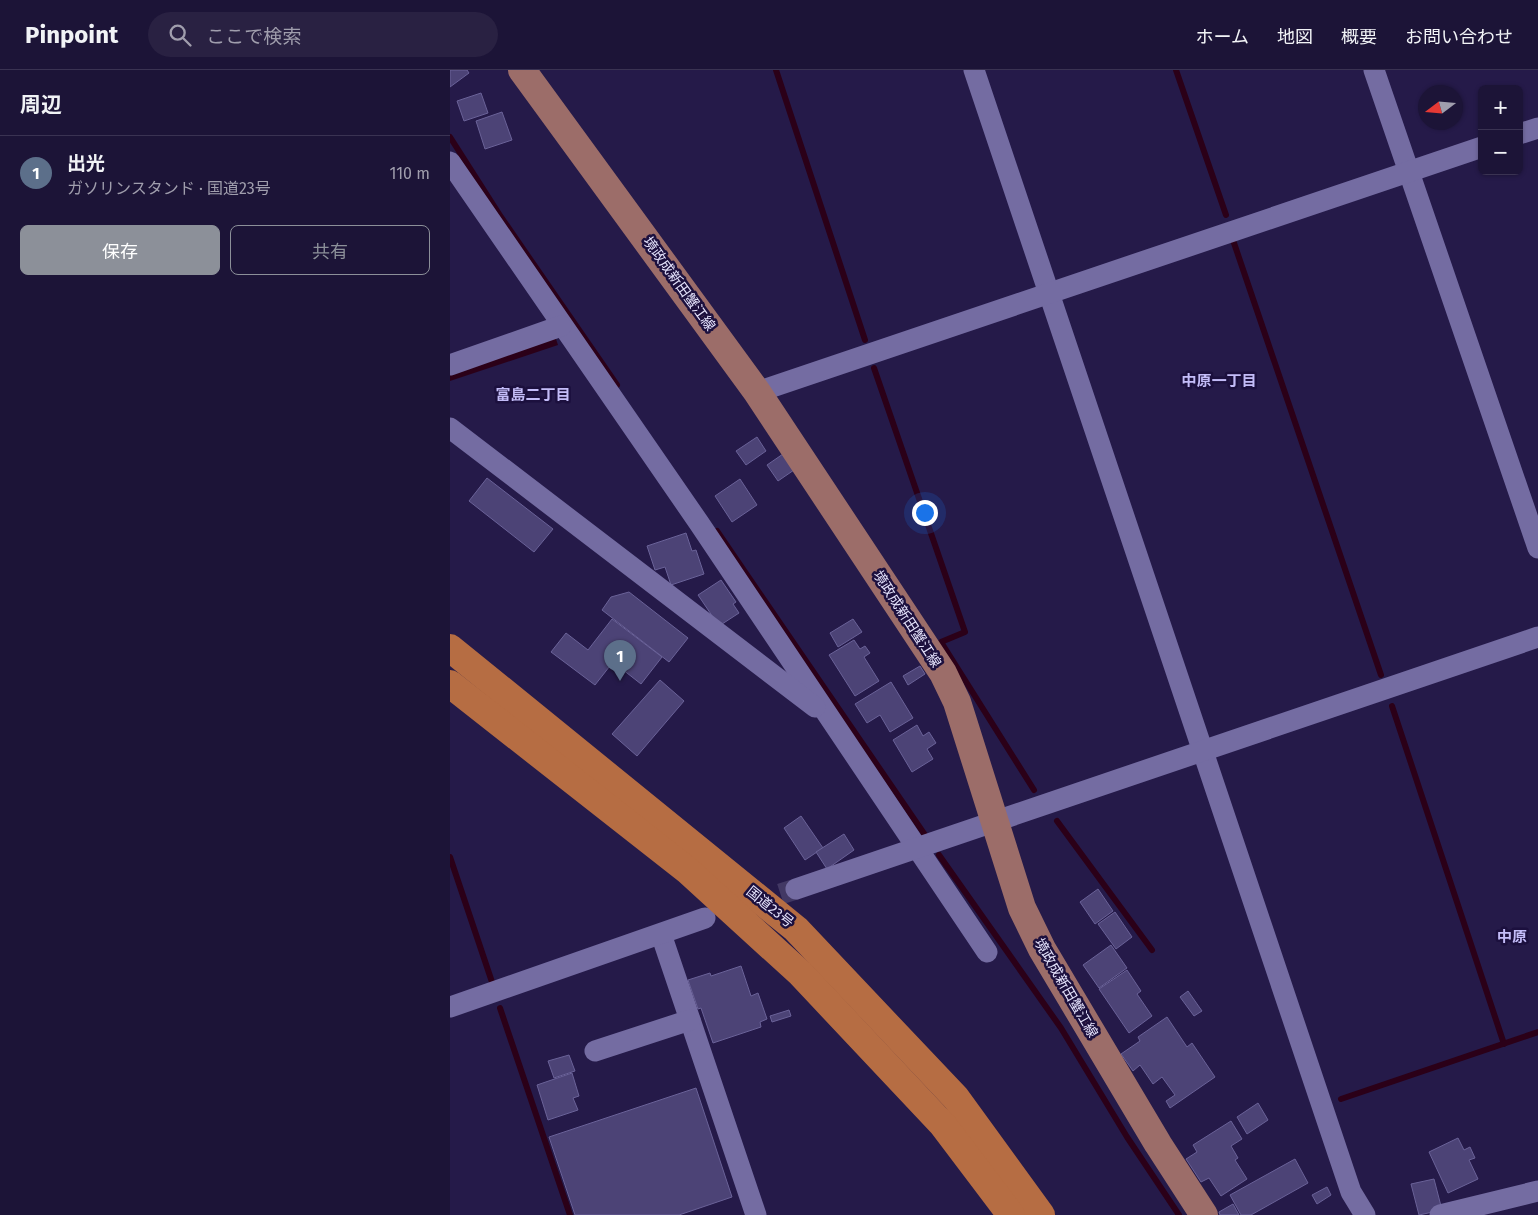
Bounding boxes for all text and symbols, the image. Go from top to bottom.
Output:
search box [148,12,498,57]
text: Pinpoint [25,21,118,49]
icon: search [166,21,194,49]
text: ここで検索 [206,25,301,48]
text: ホーム [1196,26,1249,48]
text: 地図 [1277,26,1313,48]
text: 概要 [1341,26,1377,48]
text: お問い合わせ [1405,26,1513,48]
north arrow [1418,85,1463,130]
map controls [1478,85,1523,175]
button: + [1478,85,1523,130]
text: 周辺 [20,92,62,118]
button: − [1478,130,1523,175]
text: 出光 [67,152,105,175]
text: 1 [32,164,40,183]
text: 110 m [389,164,430,183]
text: ガソリンスタンド · 国道23号 [67,179,271,198]
button: 保存 [20,225,220,275]
button: 共有 [230,225,430,275]
street label: 境政成新田蟹江線 [639,234,719,334]
district label: 中原一丁目 [1181,372,1257,390]
district label: 富島二丁目 [495,386,571,404]
your location [912,500,938,526]
street label: 境政成新田蟹江線 [869,567,945,671]
pin: 1 [604,640,636,681]
street label: 国道23号 [743,883,797,931]
district label: 中原 [1497,928,1527,946]
street label: 境政成新田蟹江線 [1031,935,1101,1041]

